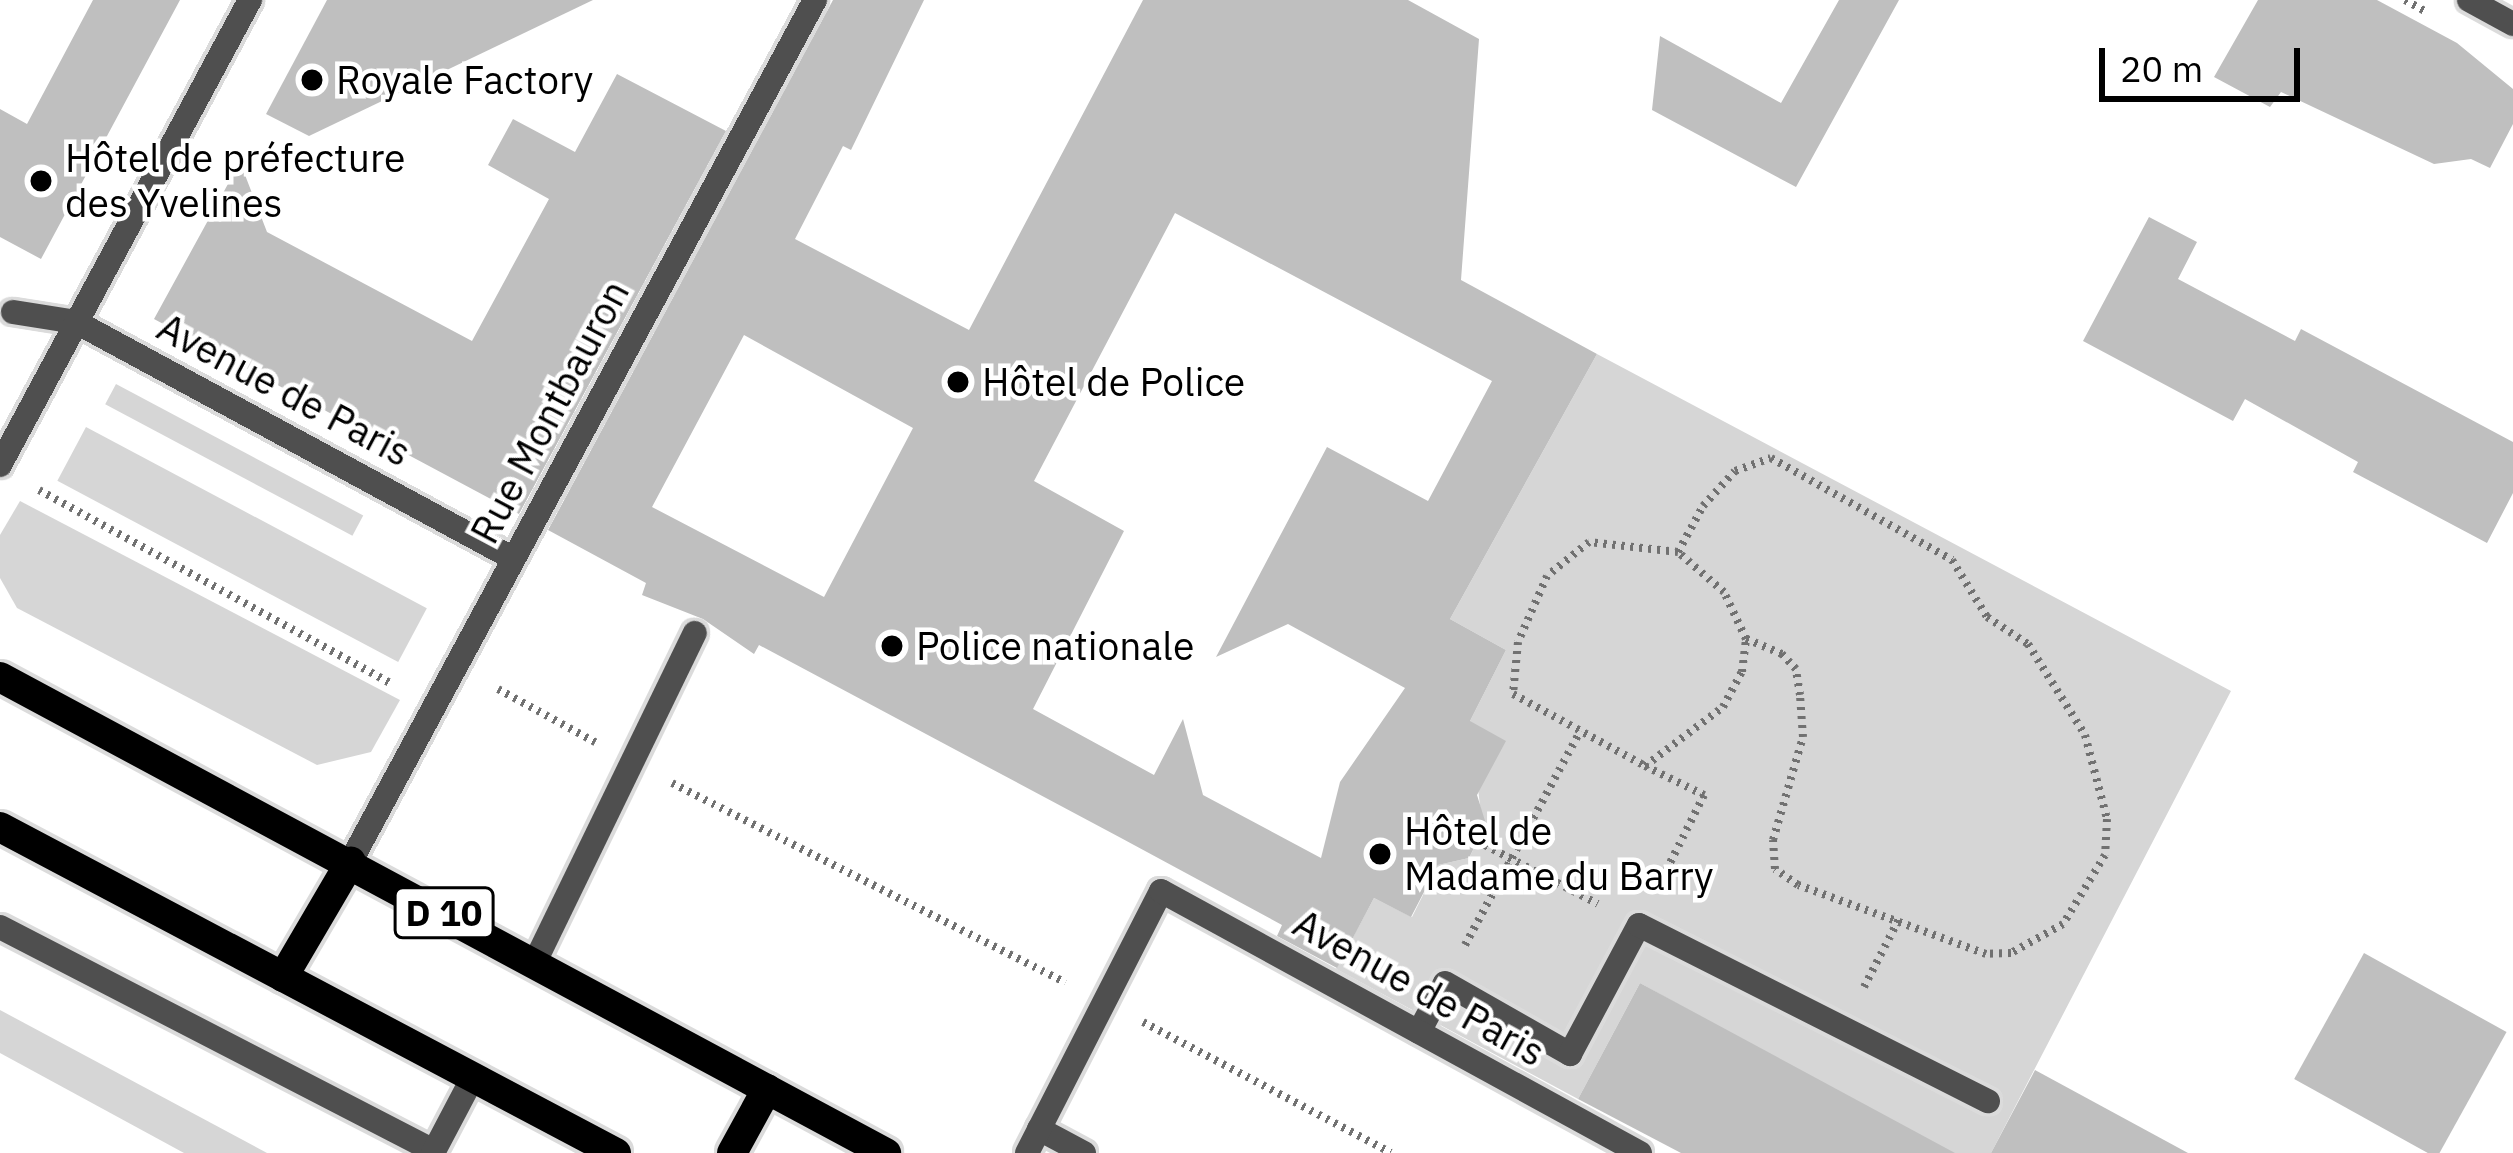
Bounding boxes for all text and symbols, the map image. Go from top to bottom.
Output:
scale bar [2105,24,2306,98]
text: 20 m [2120,45,2203,92]
place label: Royale Factory [336,57,593,103]
marker: Royale Factory [299,67,325,93]
place label: Hôtel de préfecture des Yvelines [65,136,405,227]
marker: Hôtel de préfecture des Yvelines [28,168,54,194]
street label: Rue Montbauron [461,273,639,551]
street label: Avenue de Paris [149,304,419,476]
place label: Hôtel de Police [982,359,1245,405]
marker: Hôtel de Police [945,369,971,395]
place label: Police nationale [916,623,1194,669]
marker: Police nationale [879,633,905,659]
place label: Hôtel de Madame du Barry [1404,809,1713,900]
marker: Hôtel de Madame du Barry [1367,841,1393,867]
road number: D 10 [393,883,495,943]
street label: Avenue de Paris [1285,900,1553,1076]

